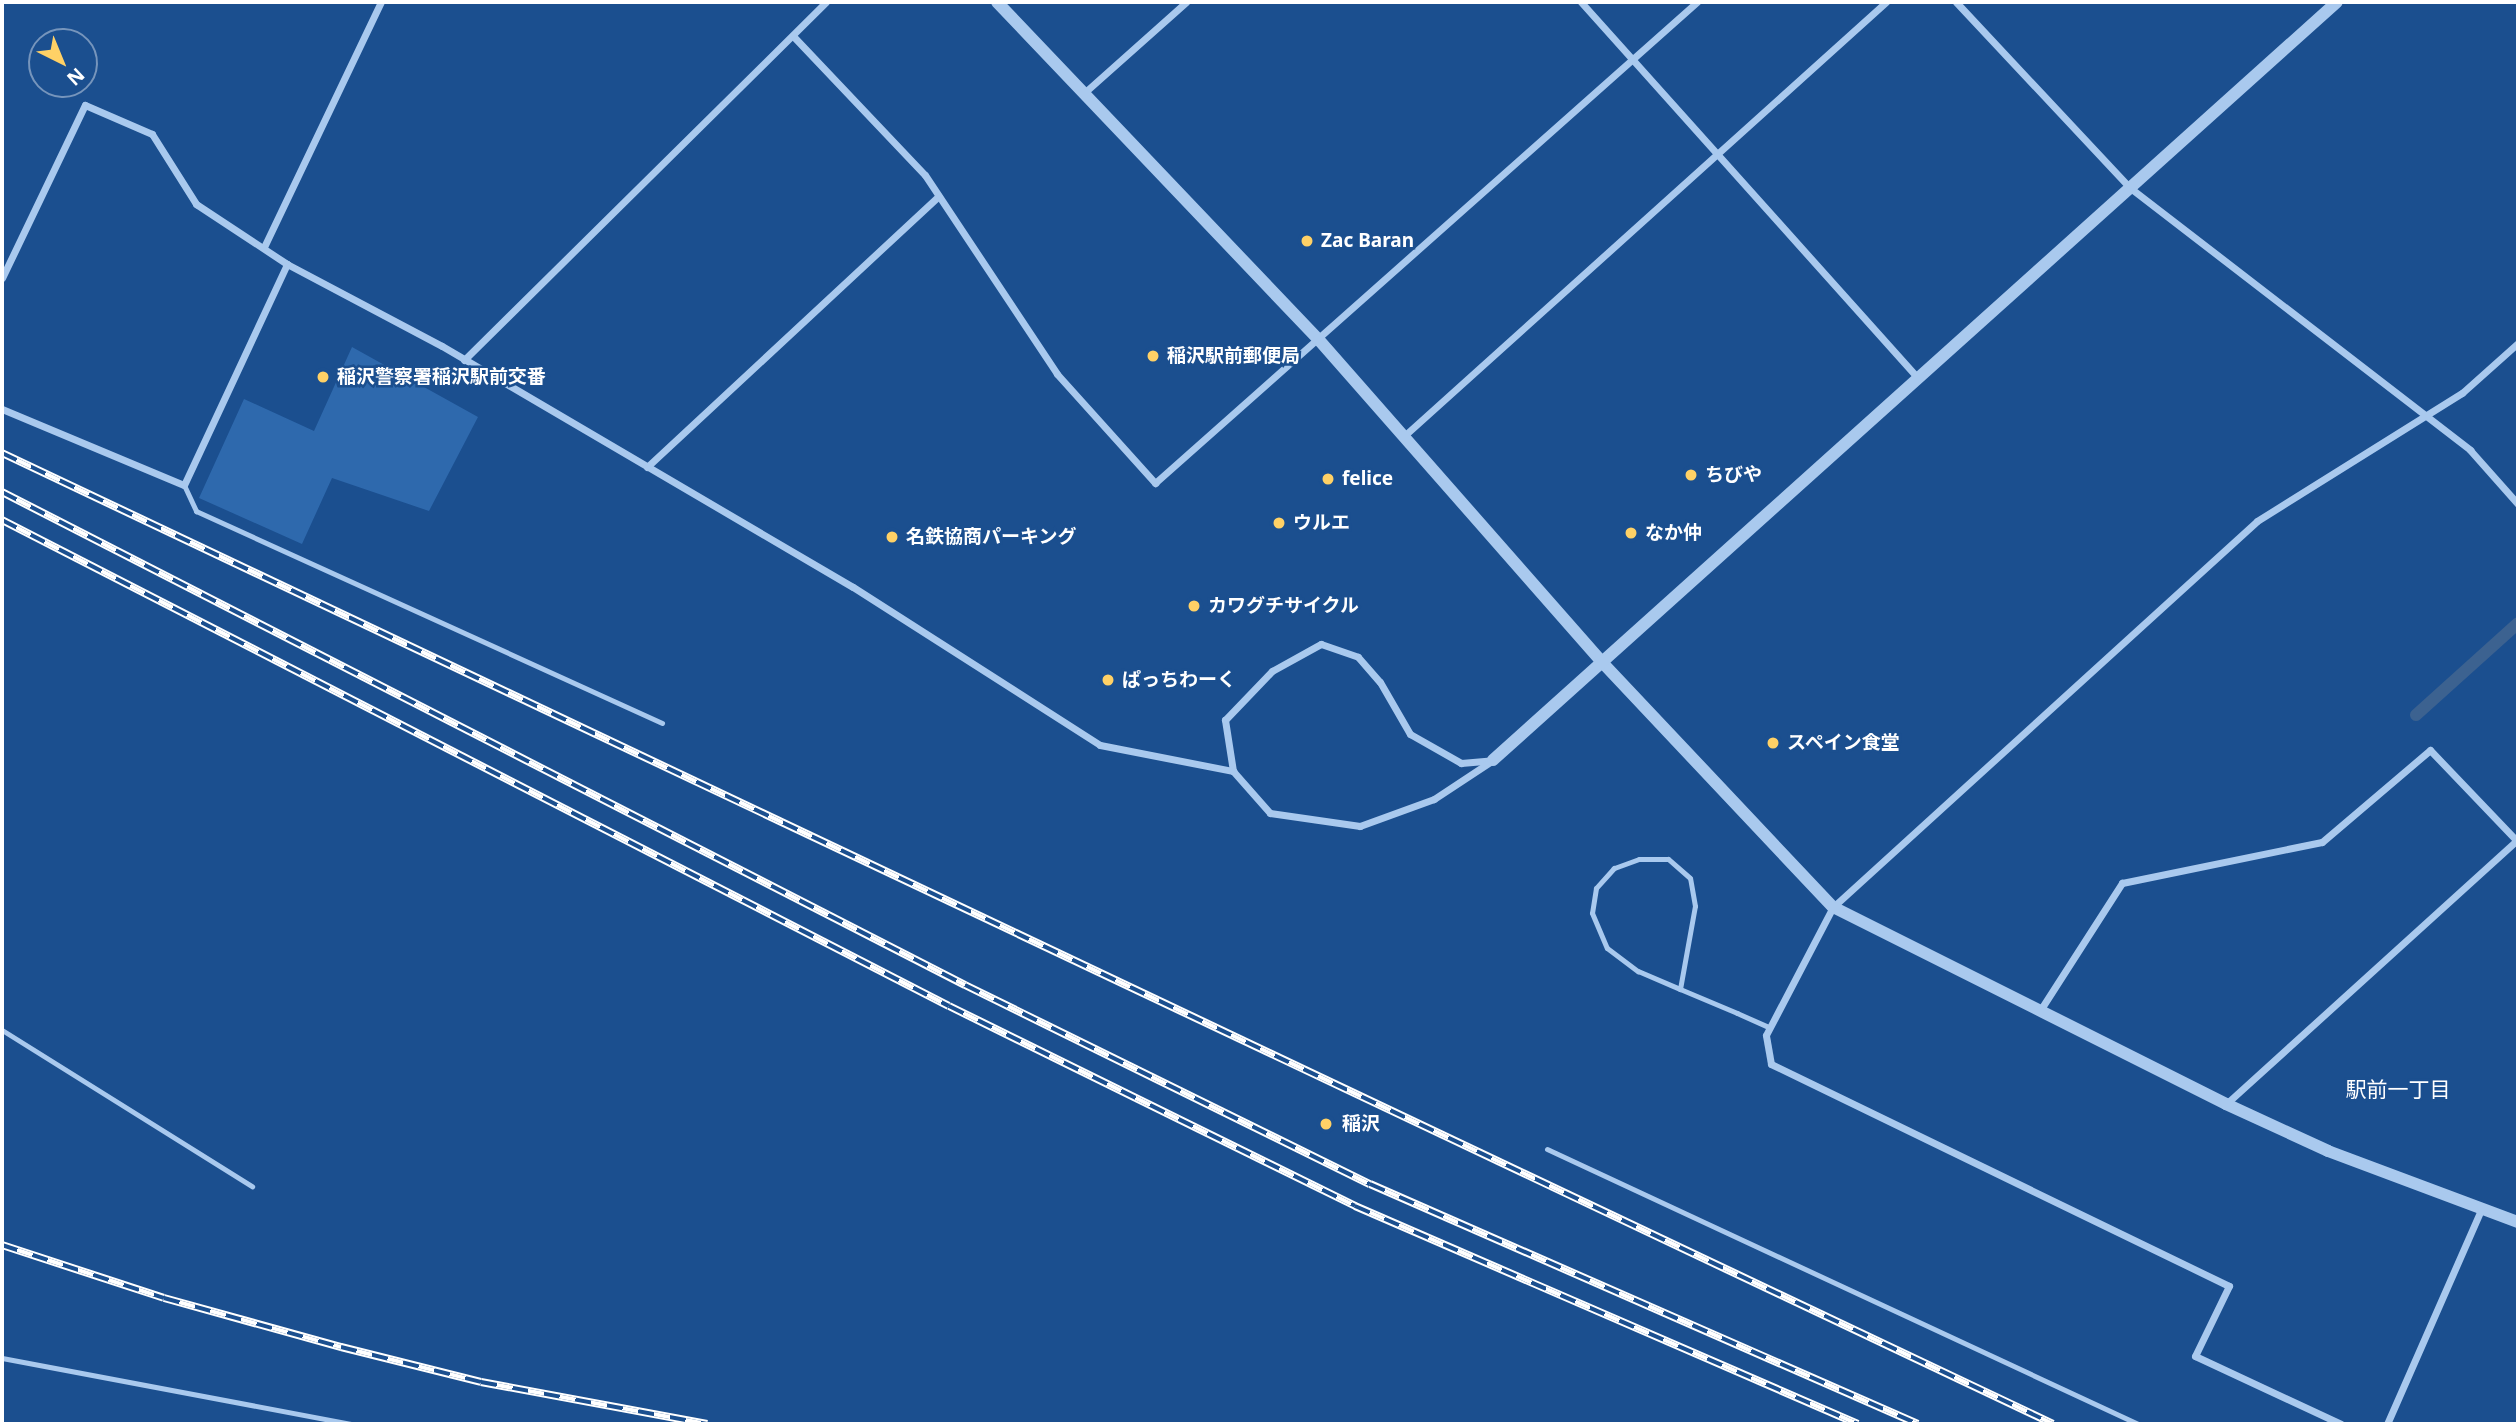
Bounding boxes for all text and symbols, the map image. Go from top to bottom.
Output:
north arrow [28,28,98,98]
text: N [61,62,90,92]
place label: Zac Baran [1321,230,1414,252]
marker: Zac Baran [1299,233,1315,249]
place label: 稲沢駅前郵便局 [1167,345,1300,367]
marker: 稲沢駅前郵便局 [1145,348,1161,364]
place label: 稲沢警察署稲沢駅前交番 [337,366,546,388]
marker: 稲沢警察署稲沢駅前交番 [315,369,331,385]
place label: ちびや [1705,464,1762,486]
marker: ちびや [1683,467,1699,483]
place label: felice [1342,468,1393,490]
marker: felice [1320,471,1336,487]
place label: ウルエ [1293,512,1350,534]
marker: ウルエ [1271,515,1287,531]
place label: なか仲 [1645,522,1702,544]
marker: なか仲 [1623,525,1639,541]
place label: 名鉄協商パーキング [906,526,1077,548]
marker: 名鉄協商パーキング [884,529,900,545]
place label: カワグチサイクル [1208,595,1360,617]
marker: カワグチサイクル [1186,598,1202,614]
place label: ぱっちわーく [1122,669,1236,691]
marker: ぱっちわーく [1100,672,1116,688]
place label: スペイン食堂 [1787,732,1901,754]
marker: スペイン食堂 [1765,735,1781,751]
district label: 駅前一丁目 [2346,1076,2450,1102]
place label: 稲沢 [1342,1113,1380,1135]
marker: 稲沢 [1316,1114,1336,1134]

